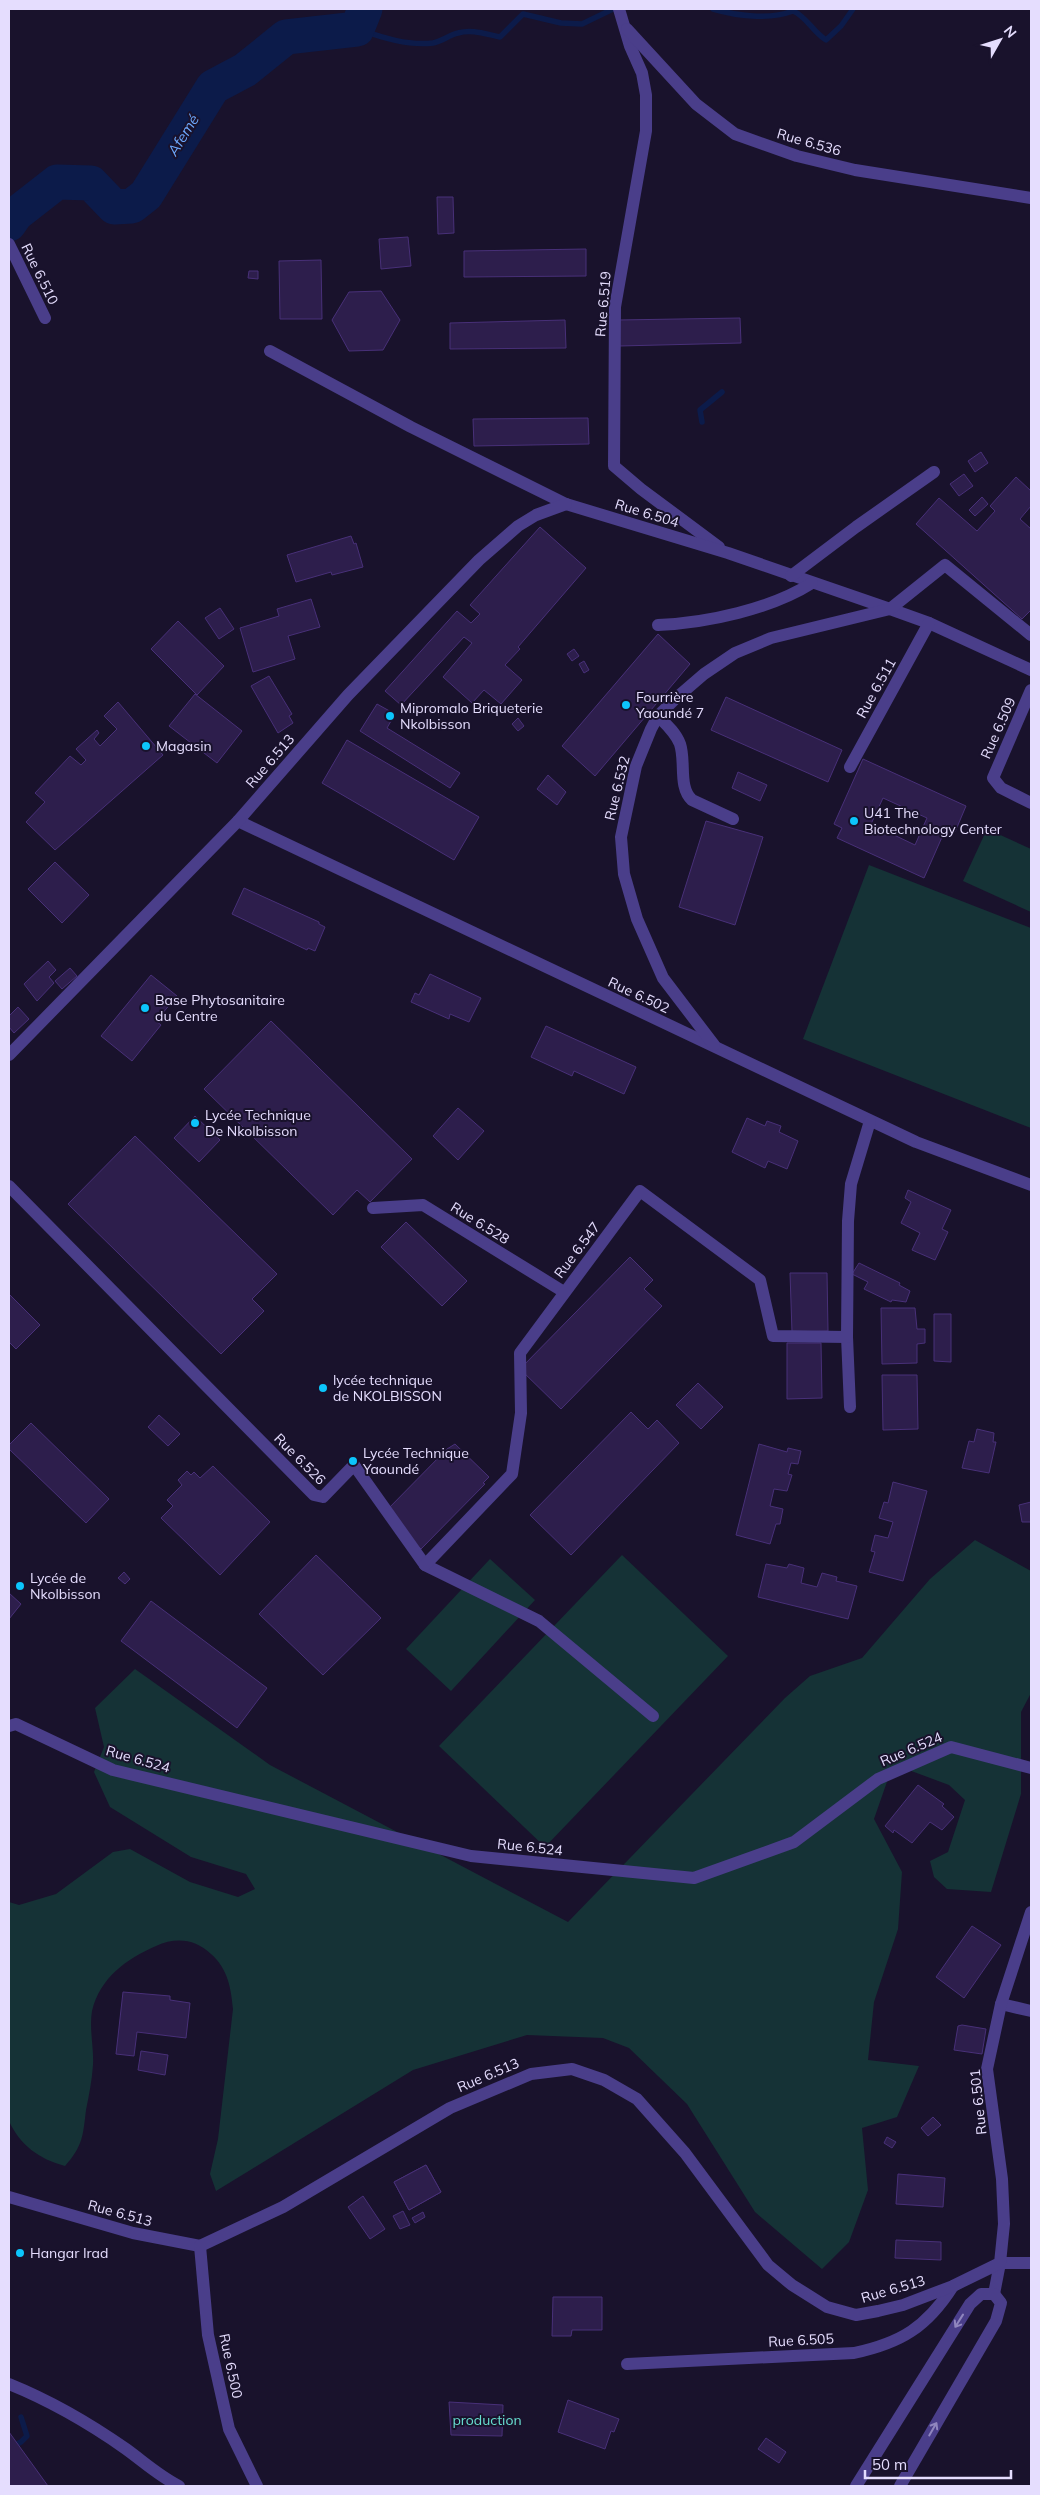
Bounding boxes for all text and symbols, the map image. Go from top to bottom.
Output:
north arrow [975,15,1025,65]
text: N [1000,22,1020,42]
water label: Afemé [162,111,203,160]
street label: Rue 6.536 [775,124,843,160]
street label: Rue 6.510 [17,240,63,308]
street label: Rue 6.519 [591,270,615,338]
street label: Rue 6.504 [613,495,682,531]
street label: Rue 6.511 [852,655,900,721]
place label: Fourrière Yaoundé 7 [635,688,704,722]
street label: Rue 6.509 [976,694,1020,762]
place label: Mipromalo Briqueterie Nkolbisson [400,699,543,733]
marker: Fourrière Yaoundé 7 [620,699,632,711]
marker: Mipromalo Briqueterie Nkolbisson [384,710,396,722]
street label: Rue 6.513 [242,730,298,792]
place label: Magasin [156,737,212,755]
marker: Magasin [140,740,152,752]
street label: Rue 6.532 [600,754,634,822]
place label: U41 The Biotechnology Center [864,804,1003,838]
marker: U41 The Biotechnology Center [848,815,860,827]
street label: Rue 6.502 [605,973,673,1017]
place label: Base Phytosanitaire du Centre [155,991,285,1025]
marker: Base Phytosanitaire du Centre [139,1002,151,1014]
place label: Lycée Technique De Nkolbisson [205,1106,311,1140]
marker: Lycée Technique De Nkolbisson [189,1117,201,1129]
street label: Rue 6.528 [447,1198,513,1248]
street label: Rue 6.547 [550,1218,604,1282]
place label: lycée technique de NKOLBISSON [333,1371,442,1405]
marker: lycée technique de NKOLBISSON [317,1382,329,1394]
street label: Rue 6.526 [270,1429,330,1489]
place label: Lycée Technique Yaoundé [362,1444,469,1478]
marker: Lycée Technique Yaoundé [347,1455,359,1467]
place label: Lycée de Nkolbisson [30,1569,101,1603]
marker: Lycée de Nkolbisson [14,1580,26,1592]
street label: Rue 6.524 [877,1728,945,1770]
street label: Rue 6.524 [104,1741,173,1777]
street label: Rue 6.524 [496,1835,564,1859]
street label: Rue 6.513 [454,2054,522,2096]
street label: Rue 6.501 [966,2068,990,2136]
street label: Rue 6.513 [86,2196,154,2230]
place label: Hangar Irad [30,2244,108,2262]
marker: Hangar Irad [14,2247,26,2259]
street label: Rue 6.513 [859,2271,927,2307]
one-way arrow [954,2314,964,2328]
street label: Rue 6.505 [768,2329,834,2351]
street label: Rue 6.500 [215,2332,247,2400]
park label: production [452,2411,522,2429]
one-way arrow [929,2422,938,2437]
scale bar [865,2448,1011,2480]
text: 50 m [872,2455,907,2474]

